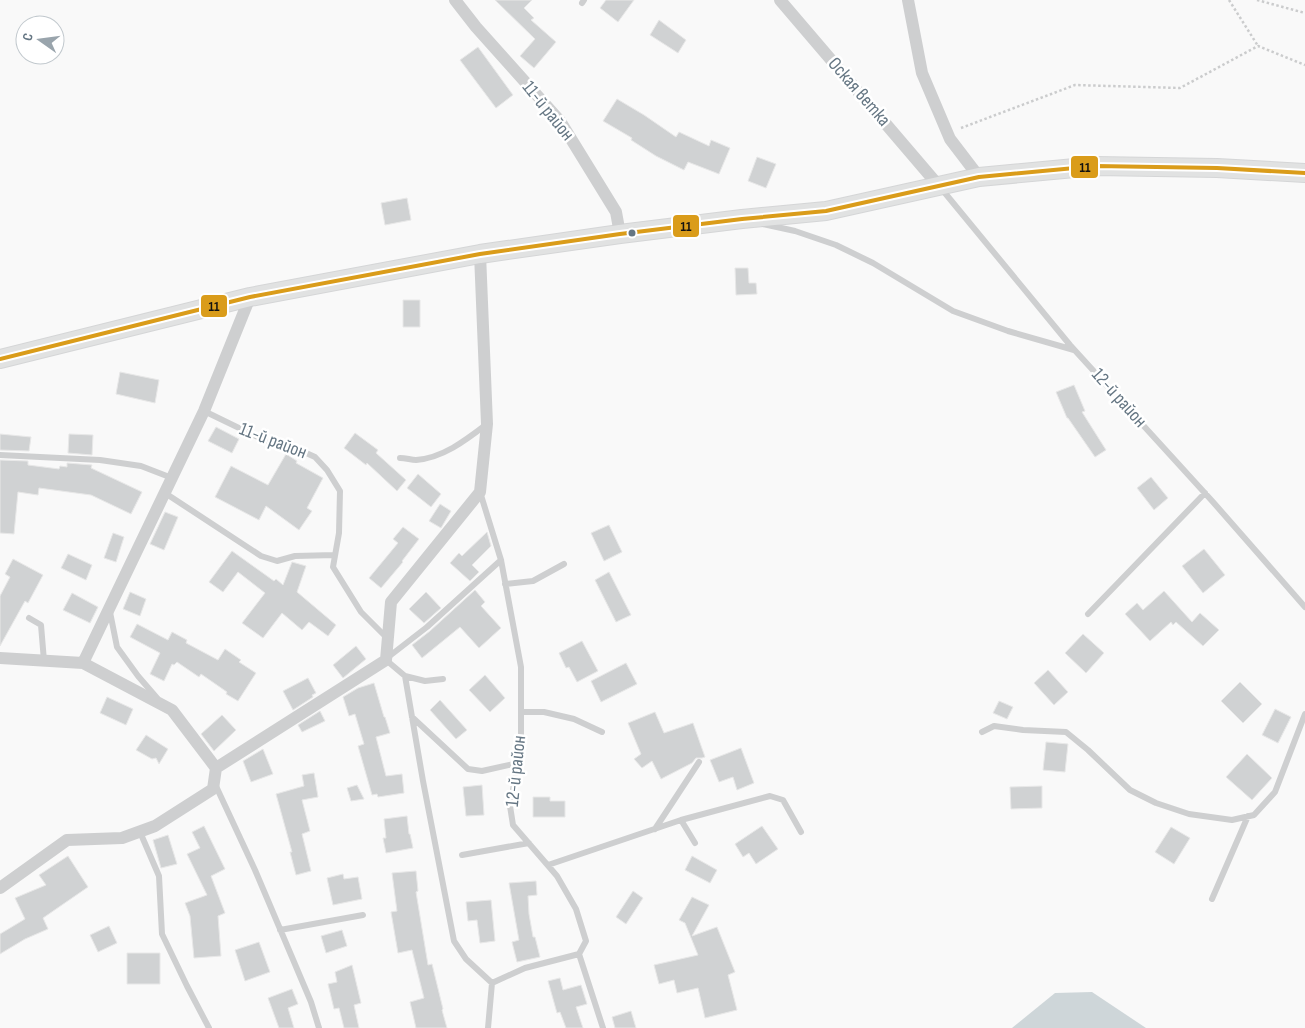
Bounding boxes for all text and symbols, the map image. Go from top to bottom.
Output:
north arrow [15,15,65,65]
text: С [19,31,37,43]
street label: Оская ветка [823,53,895,131]
street label: 11-й район [517,76,579,146]
line badge: 11 [1070,155,1099,179]
text: 11 [1080,159,1091,176]
line badge: 11 [672,214,700,238]
text: 11 [681,218,692,235]
unlabelled marker [627,228,637,238]
line badge: 11 [200,294,228,318]
text: 11 [209,298,220,315]
street label: 12-й район [1087,364,1151,432]
street label: 11-й район [236,418,310,464]
street label: 12-й район [501,734,531,808]

